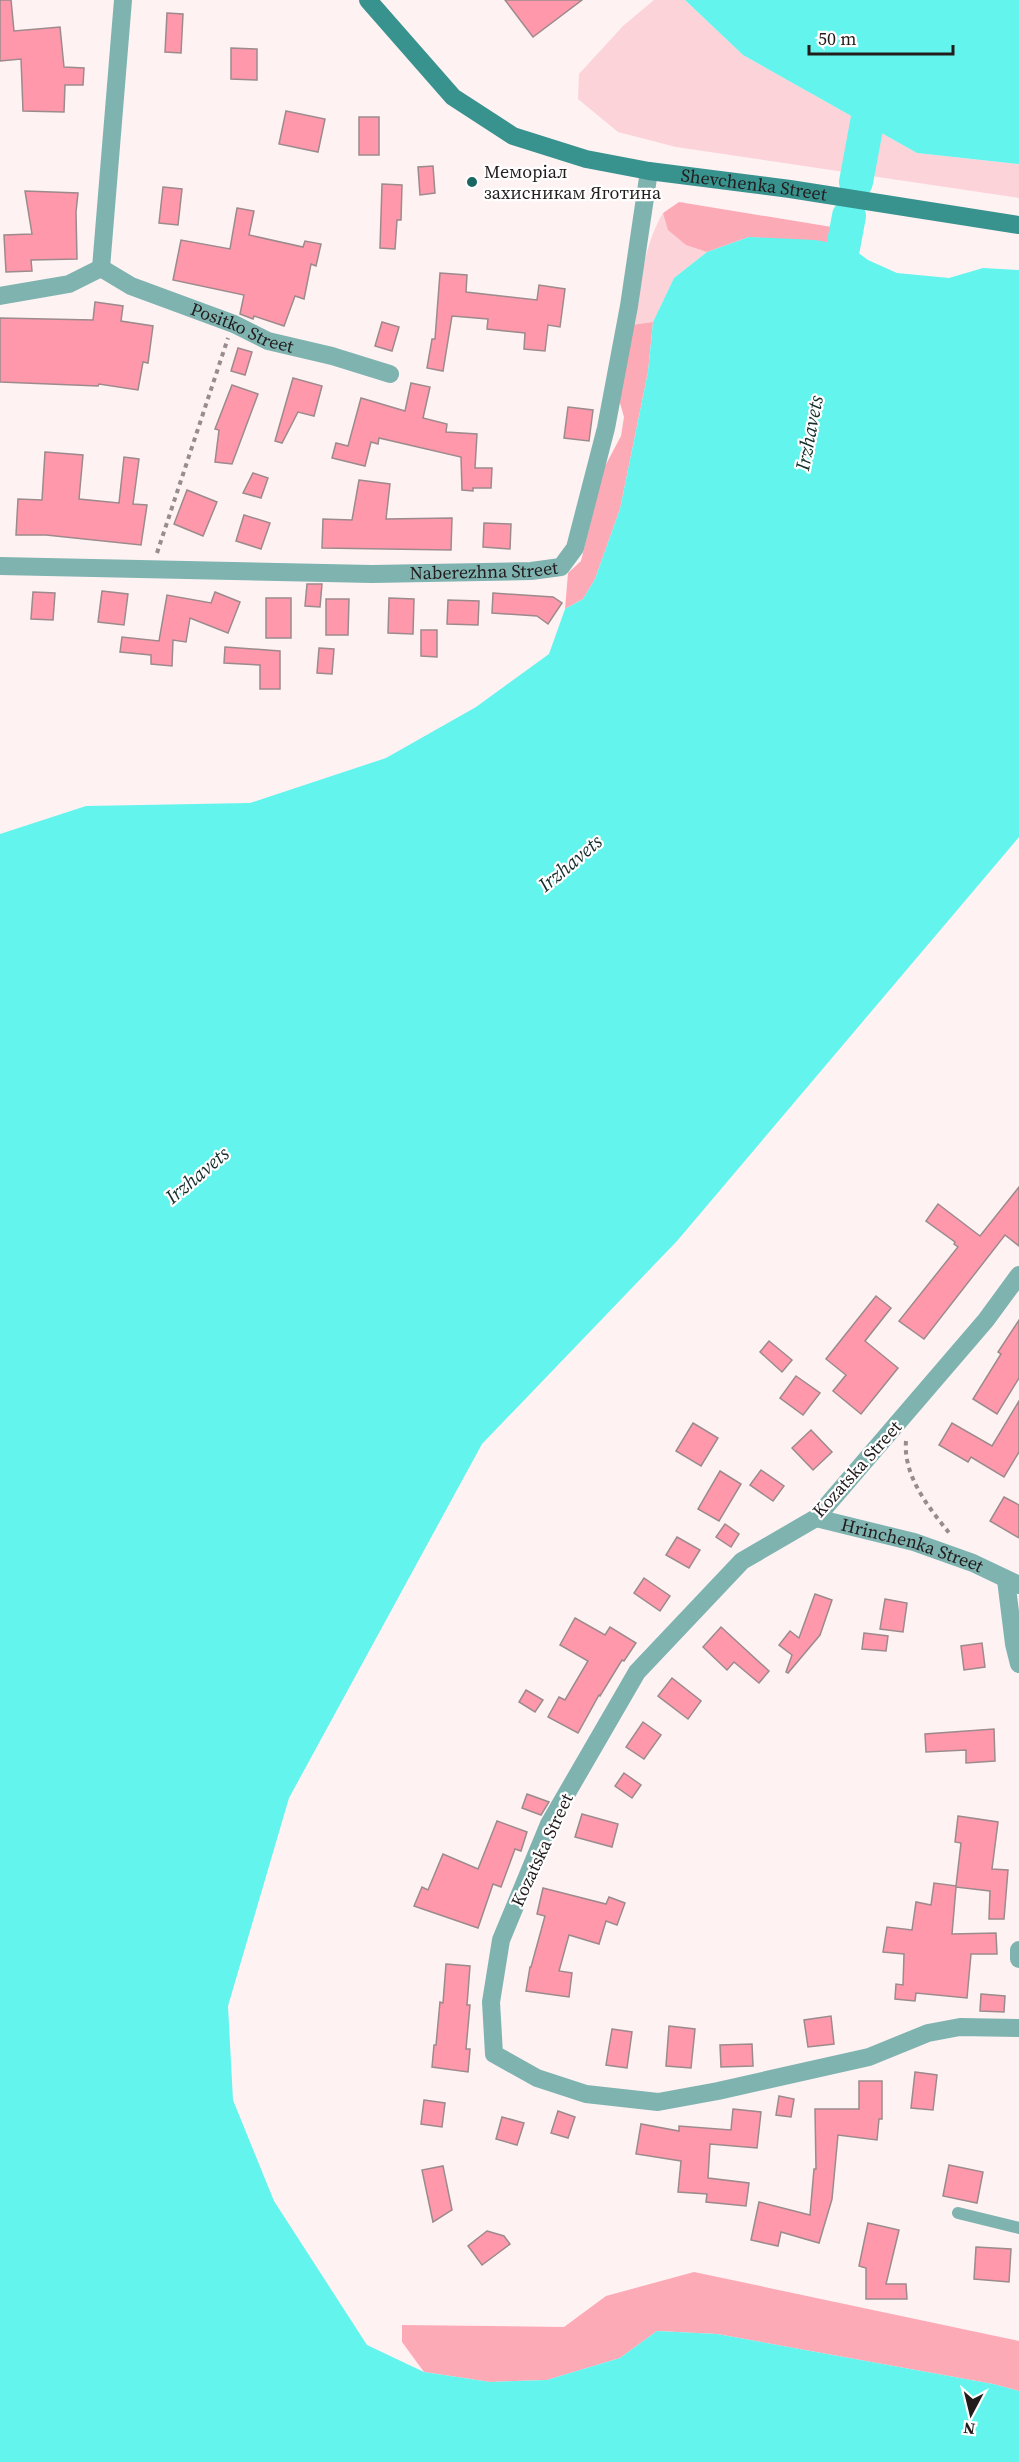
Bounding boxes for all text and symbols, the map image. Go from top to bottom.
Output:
scale bar [809,18,953,56]
text: 50 m [818,26,856,51]
place label: Меморіал захисникам Яготина [484,159,662,205]
street label: Shevchenka Street [680,162,829,207]
marker: Меморіал захисникам Яготина [465,175,479,189]
street label: Positko Street [187,296,296,359]
water label: Irzhavets [788,392,830,474]
street label: Naberezhna Street [410,555,560,585]
water label: Irzhavets [531,827,609,899]
water label: Irzhavets [158,1139,236,1211]
street label: Kozatska Street [806,1415,907,1522]
street label: Hrinchenka Street [839,1512,988,1578]
street label: Kozatska Street [504,1789,579,1910]
north arrow [941,2384,1001,2444]
text: N [962,2417,976,2441]

